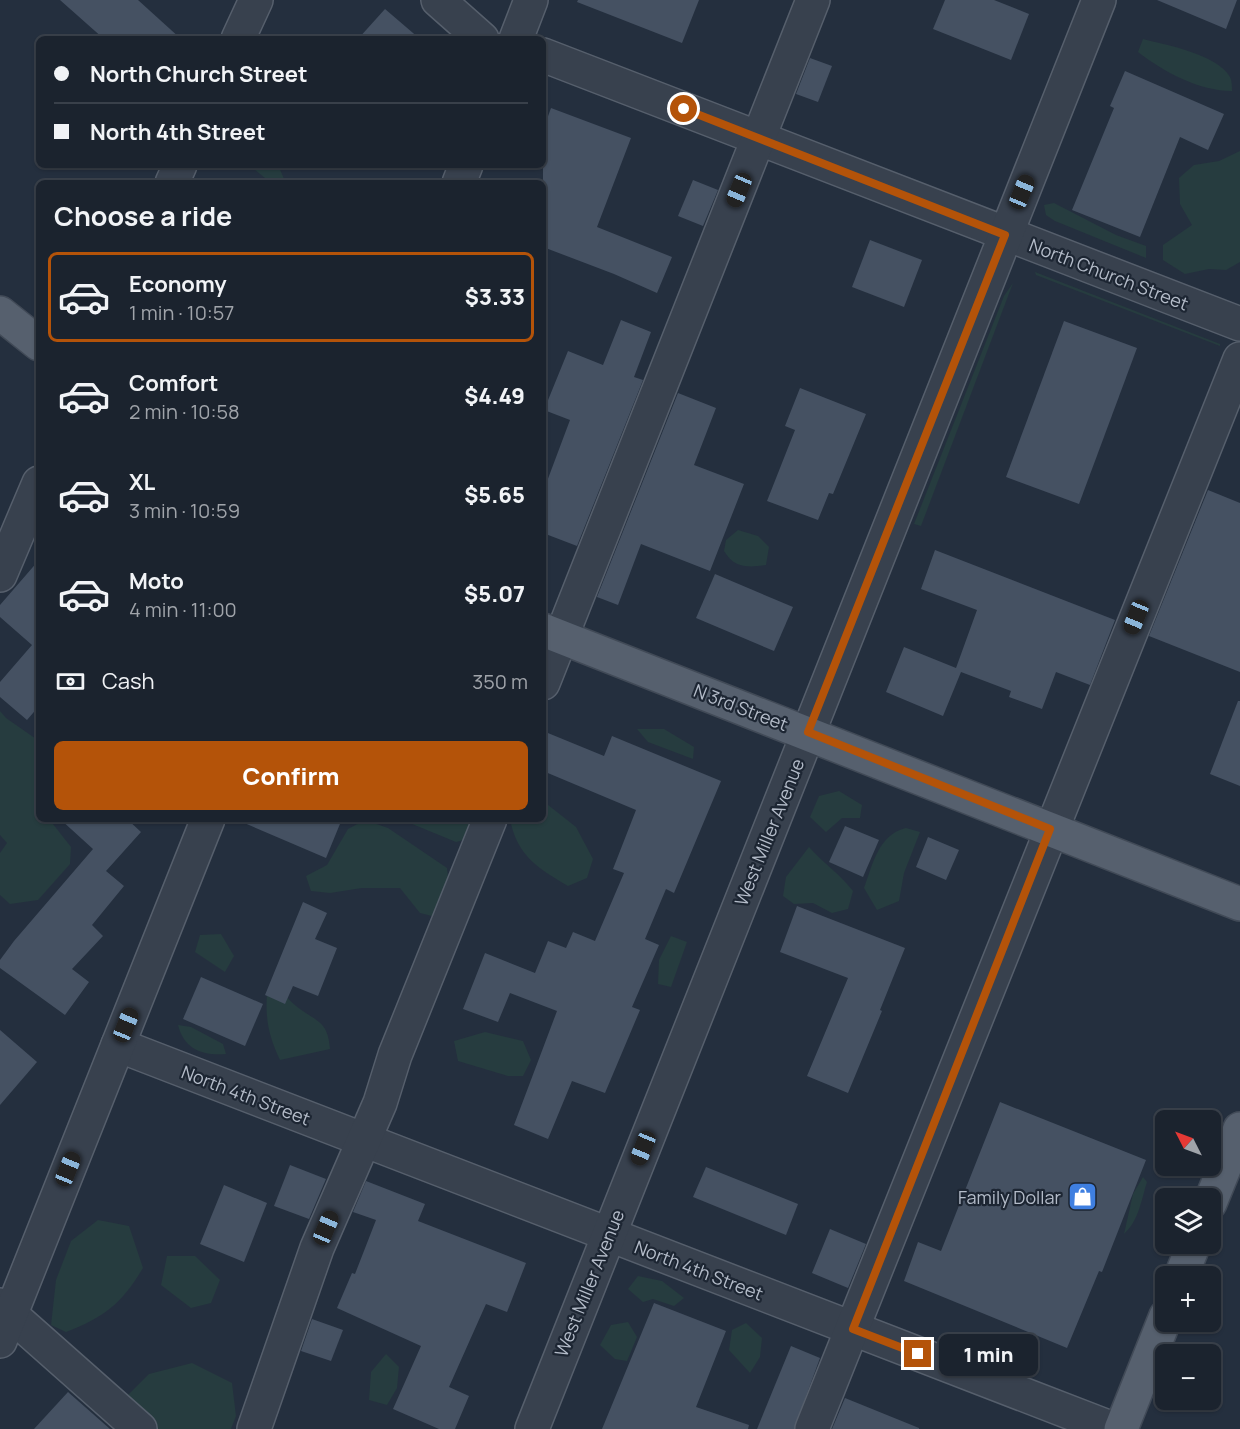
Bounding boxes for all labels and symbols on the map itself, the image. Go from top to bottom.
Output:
route start [670,95,697,122]
car [724,170,754,210]
car [1007,172,1037,212]
street label: North Church Street [1026,233,1192,315]
car [1121,597,1151,637]
street label: N 3rd Street [690,678,792,736]
street label: West Miller Avenue [729,755,809,909]
car [111,1005,141,1045]
street label: North 4th Street [178,1059,314,1131]
north arrow [1155,1110,1221,1176]
car [628,1128,658,1168]
car [53,1149,83,1189]
shop icon: Family Dollar [1066,1181,1098,1213]
place label: Family Dollar [958,1185,1061,1209]
street label: West Miller Avenue [549,1206,629,1360]
car [311,1208,341,1248]
street label: North 4th Street [631,1234,767,1306]
callout: 1 min [939,1333,1038,1375]
route end [904,1340,931,1367]

